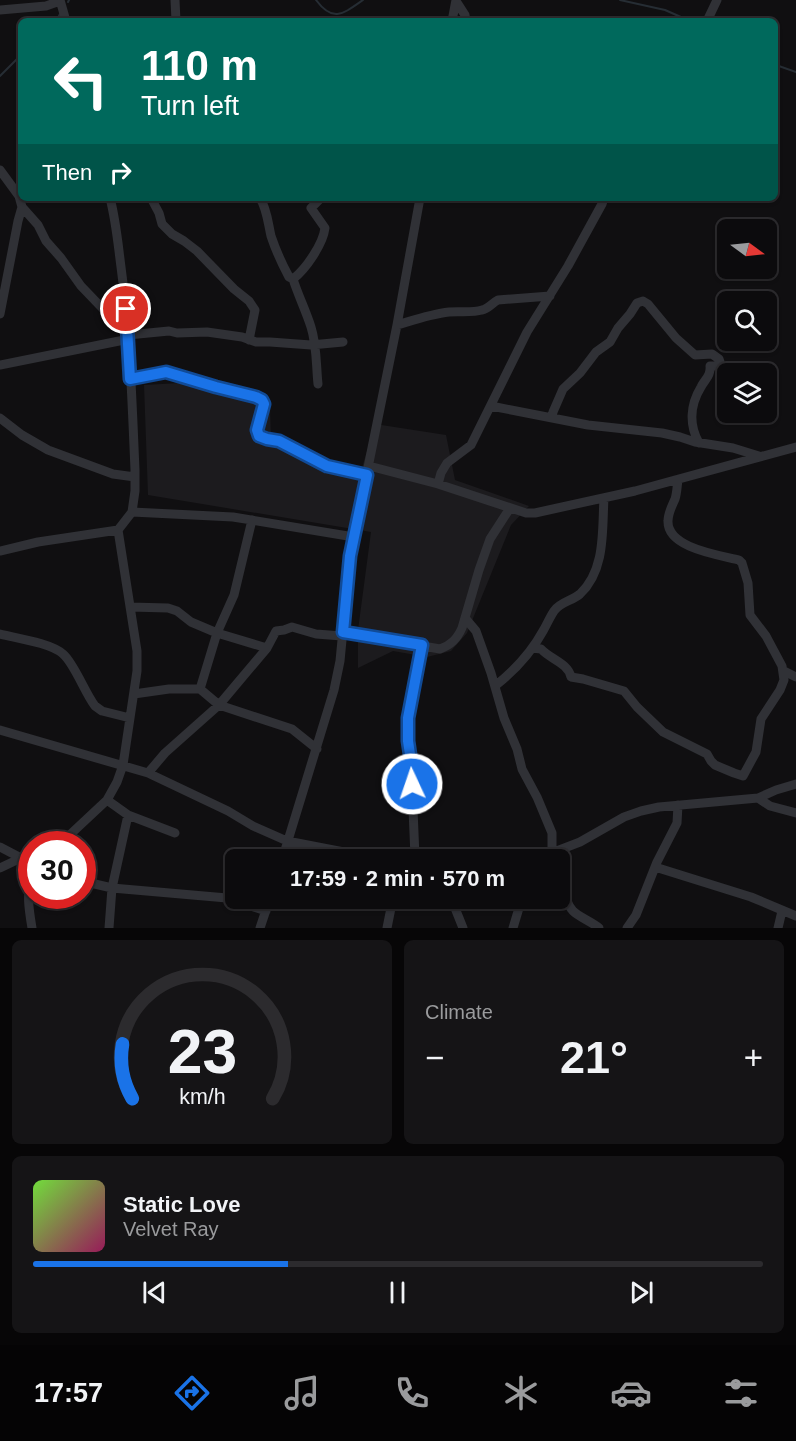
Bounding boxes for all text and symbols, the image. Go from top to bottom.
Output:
icon: left [42,42,120,120]
text: 110 m [141,42,258,89]
text: Turn left [141,91,239,121]
icon: right [104,156,137,189]
text: Then [42,160,92,185]
north arrow [717,219,777,279]
map controls [717,219,777,423]
pin [100,283,151,334]
button: search [717,291,777,351]
icon: arrive [109,292,142,325]
button: layers [717,363,777,423]
position arrow [380,752,444,816]
speed limit sign: 30 [18,831,96,909]
text: 17:59 · 2 min · 570 m [290,866,505,891]
text: Climate [425,1001,493,1023]
text: 23 [167,1017,237,1086]
text: 21° [560,1032,628,1083]
text: − [425,1039,444,1076]
text: + [744,1039,763,1076]
text: km/h [179,1085,225,1109]
text: Static Love [123,1192,240,1217]
text: Velvet Ray [123,1218,219,1240]
icon: previous [138,1276,171,1309]
icon: pause [381,1276,414,1309]
icon: next [625,1276,658,1309]
icon: directions [171,1372,213,1414]
icon: music [281,1372,323,1414]
icon: phone [391,1372,433,1414]
icon: climate [500,1372,542,1414]
icon: car [610,1372,652,1414]
icon: filters [720,1372,762,1414]
text: 17:57 [34,1378,103,1408]

